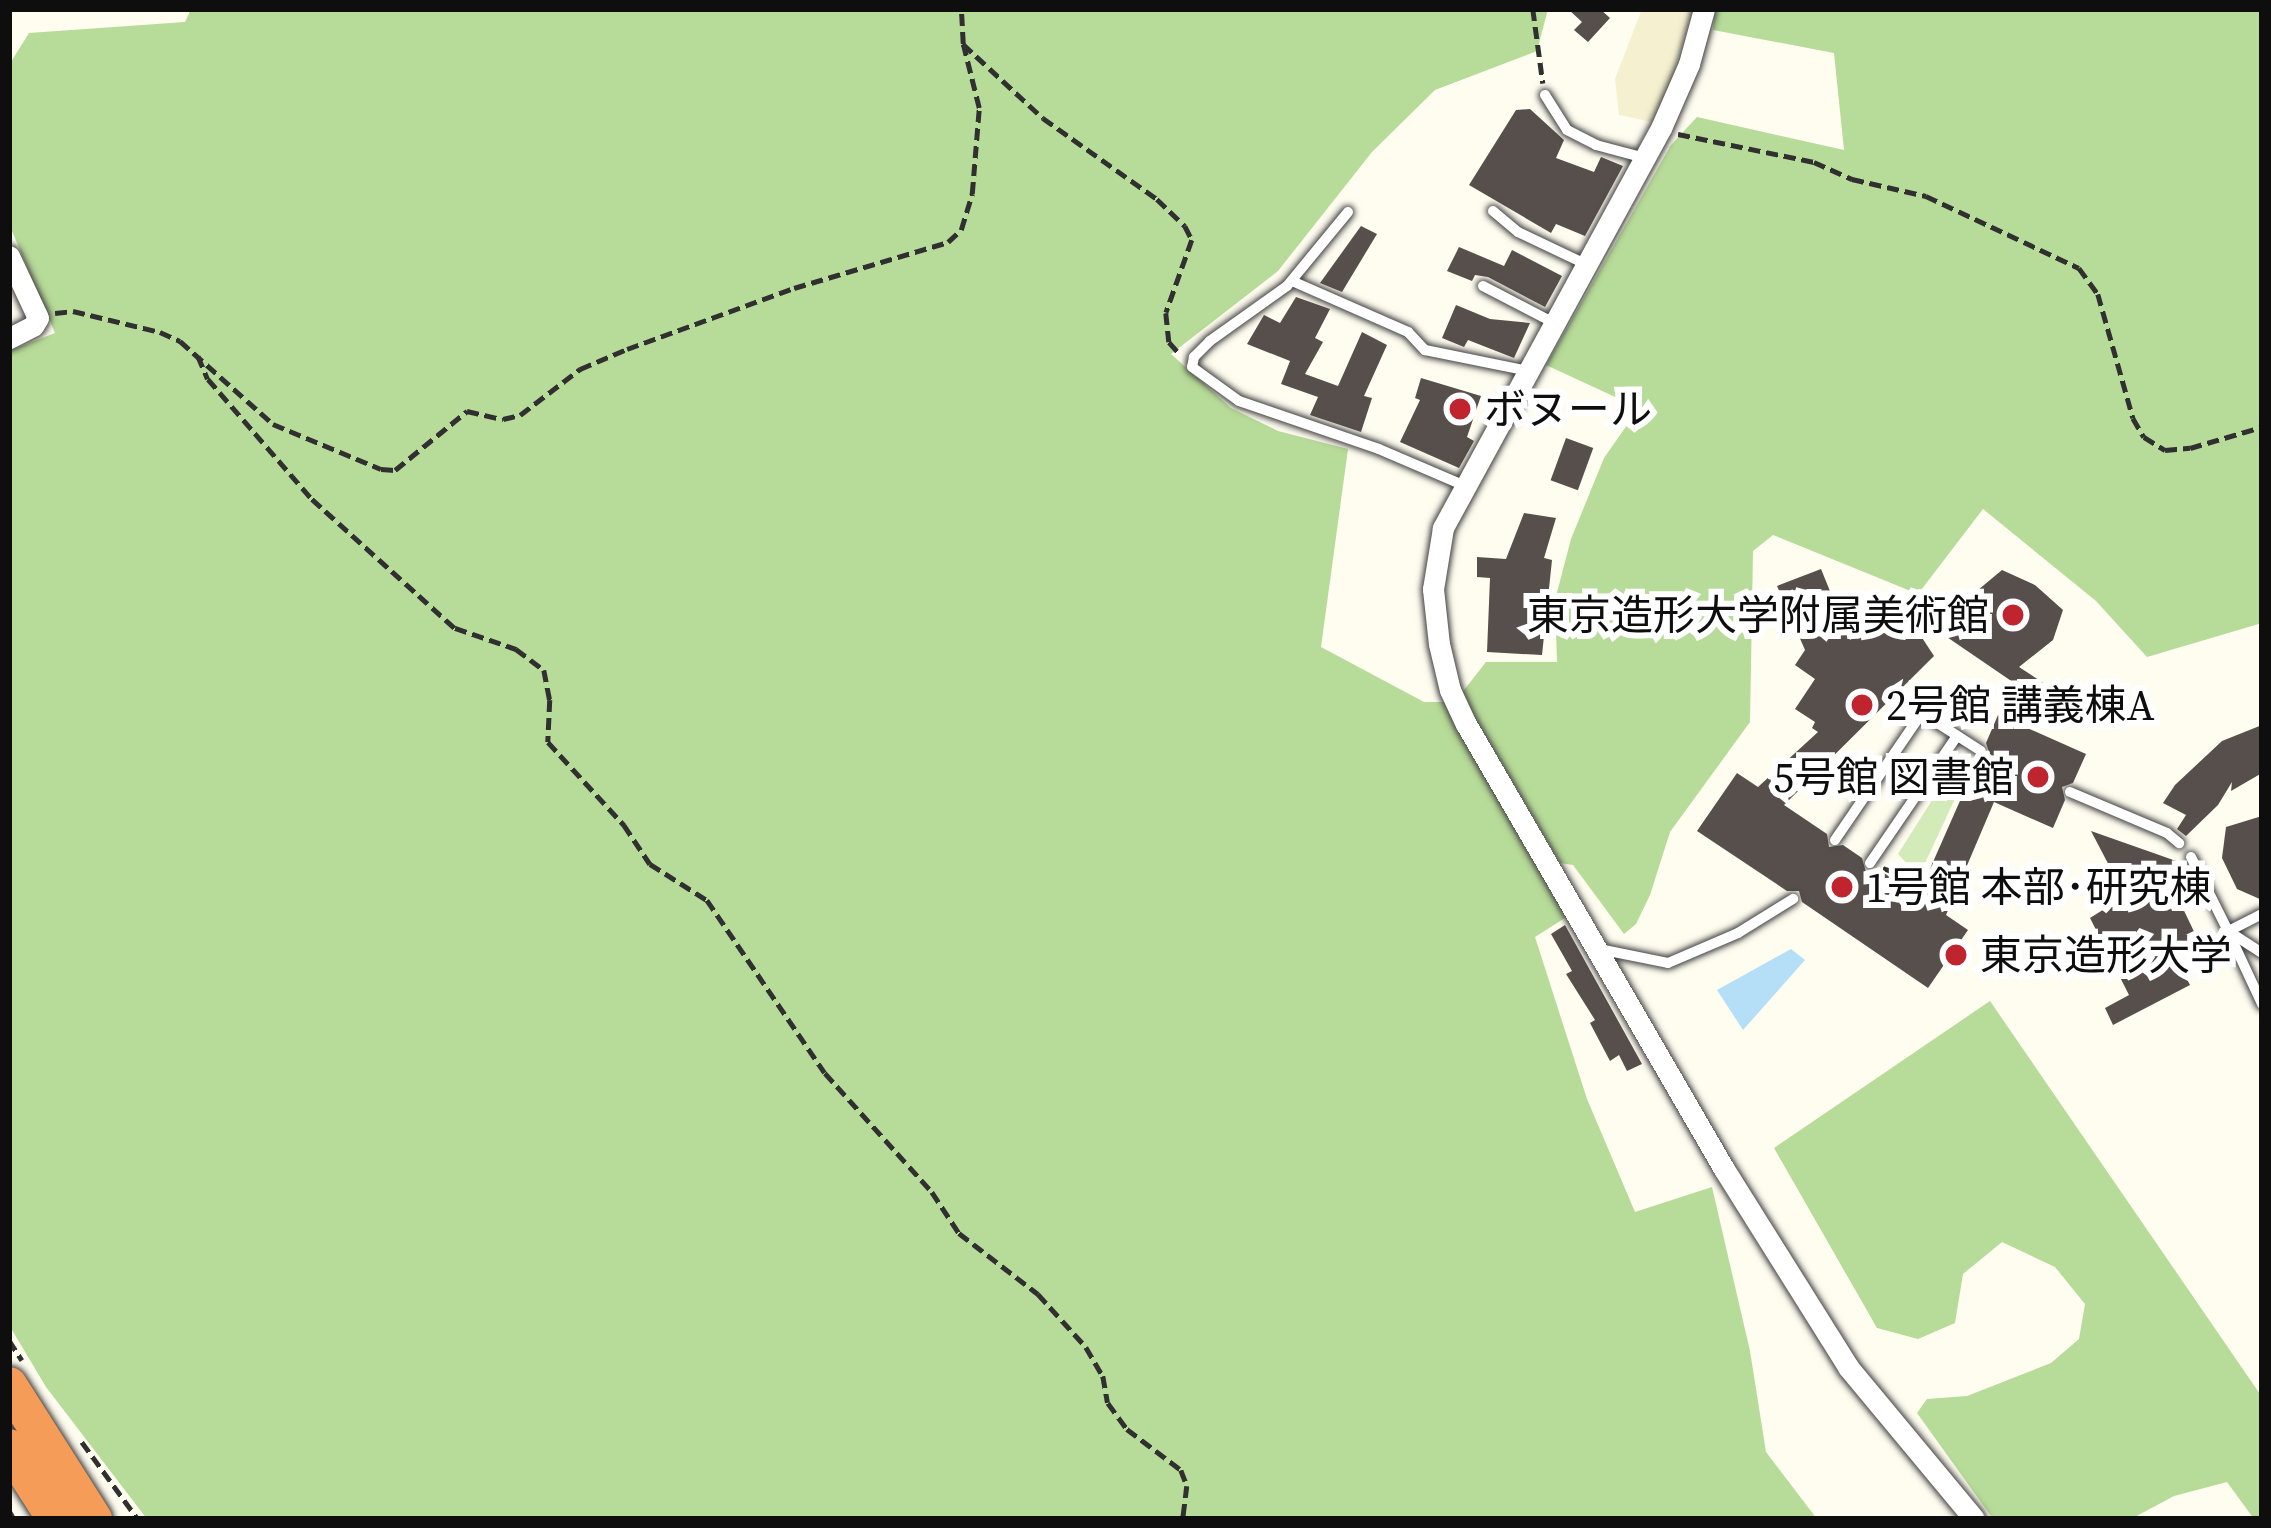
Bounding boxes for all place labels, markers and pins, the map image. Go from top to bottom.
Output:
place label: ボヌール [1484,384,1652,434]
marker: ボヌール [1447,396,1473,422]
place label: 東京造形大学附属美術館 [1527,590,1989,640]
marker: 東京造形大学附属美術館 [2000,602,2026,628]
place label: 2号館 講義棟A [1886,680,2155,730]
marker: 2号館 講義棟A [1849,692,1875,718]
place label: 5号館 図書館 [1773,752,2014,802]
marker: 5号館 図書館 [2025,764,2051,790]
place label: 1号館 本部･研究棟 [1866,862,2212,912]
marker: 1号館 本部･研究棟 [1829,874,1855,900]
place label: 東京造形大学 [1980,930,2232,980]
marker: 東京造形大学 [1943,942,1969,968]

